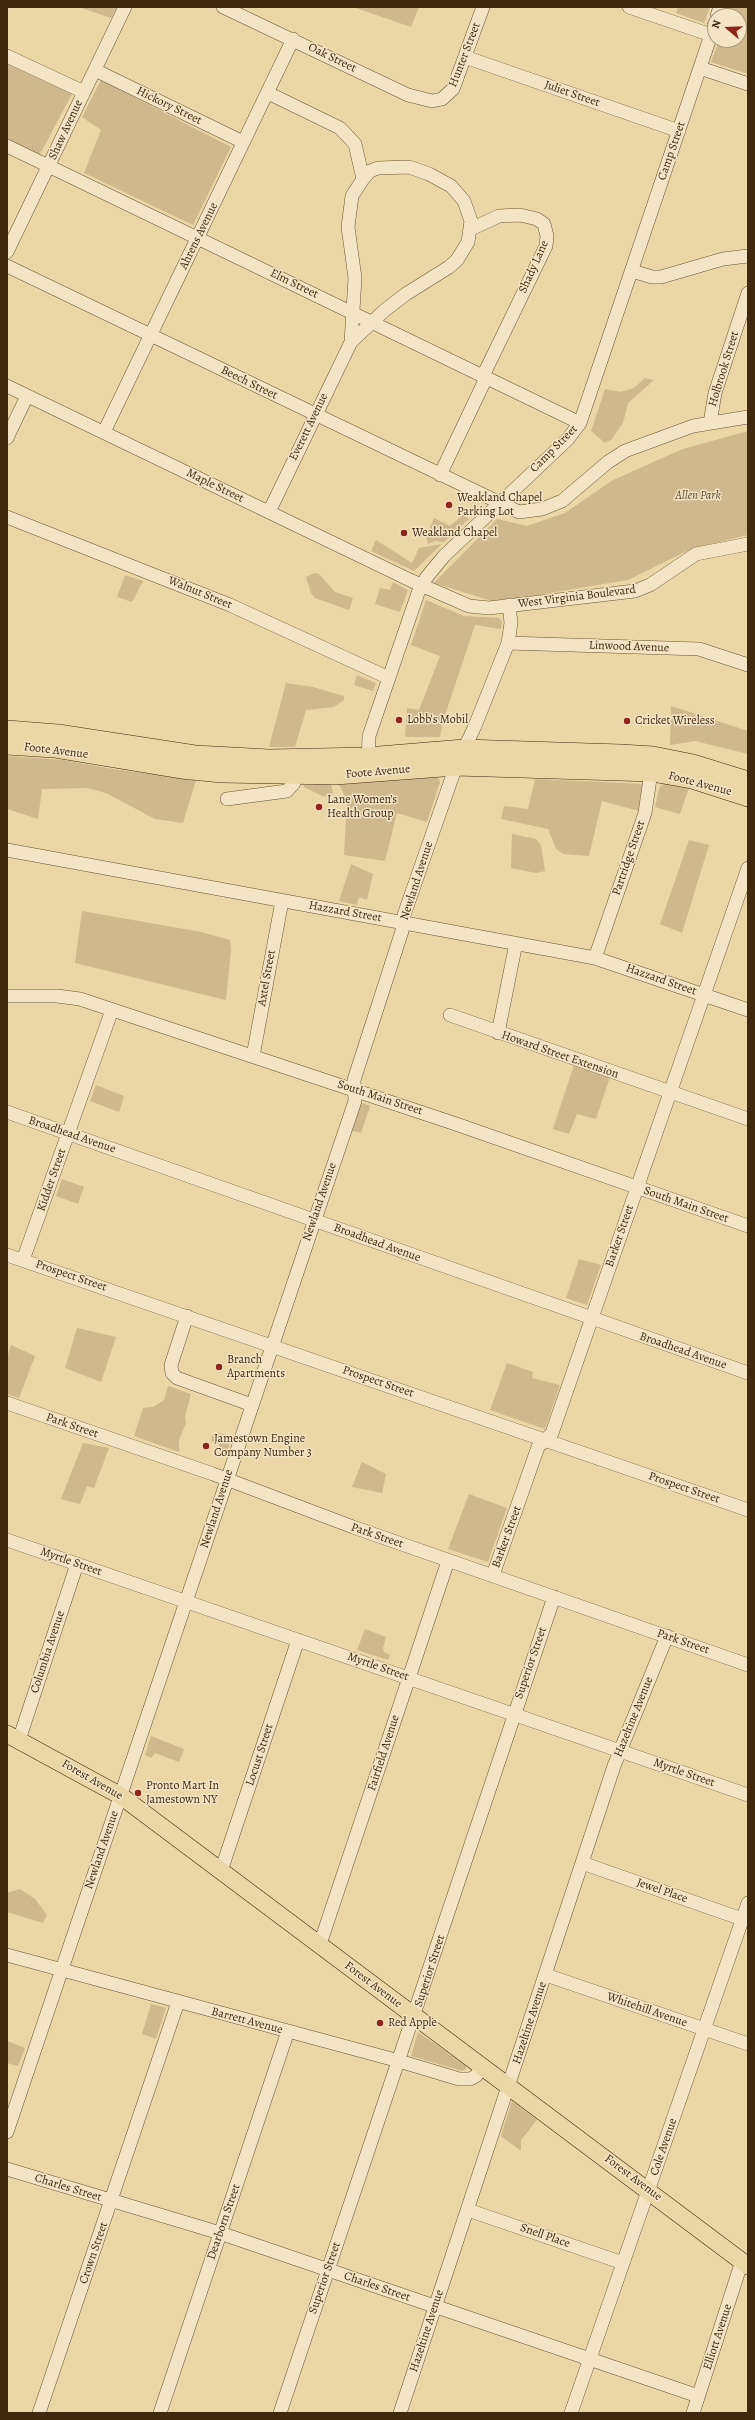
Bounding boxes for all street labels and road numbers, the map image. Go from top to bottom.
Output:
street label: Hunter Street [446,21,484,89]
street label: Oak Street [306,40,358,76]
street label: Juliet Street [542,78,602,110]
street label: Hickory Street [134,84,204,128]
street label: Shaw Avenue [46,98,86,162]
street label: Camp Street [655,120,689,182]
street label: Ahrens Avenue [177,200,221,272]
street label: Shady Lane [516,238,552,296]
street label: Elm Street [268,266,320,302]
street label: Holbrook Street [706,330,742,408]
street label: Beech Street [218,363,280,403]
street label: Everett Avenue [286,391,332,463]
street label: Camp Street [527,422,581,476]
street label: Maple Street [184,466,246,506]
street label: Walnut Street [166,574,234,612]
street label: West Virginia Boulevard [517,583,637,611]
street label: Linwood Avenue [588,638,670,656]
street label: Foote Avenue [23,740,89,762]
street label: Foote Avenue [345,762,411,782]
street label: Foote Avenue [667,769,733,799]
street label: Partridge Street [609,819,649,897]
street label: Newland Avenue [398,840,436,922]
street label: Hazzard Street [307,898,383,926]
street label: Axtel Street [255,949,279,1007]
street label: Hazzard Street [624,961,698,999]
street label: Howard Street Extension [499,1028,621,1082]
street label: South Main Street [336,1077,424,1119]
street label: Broadhead Avenue [26,1113,118,1157]
street label: Kidder Street [35,1147,69,1213]
street label: Newland Avenue [300,1161,340,1243]
street label: South Main Street [642,1184,730,1226]
street label: Barker Street [603,1203,637,1269]
street label: Broadhead Avenue [332,1221,422,1265]
street label: Prospect Street [33,1257,109,1295]
street label: Broadhead Avenue [637,1329,729,1373]
street label: Prospect Street [340,1363,416,1401]
street label: Park Street [44,1410,100,1442]
street label: Newland Avenue [198,1468,236,1550]
street label: Prospect Street [646,1469,722,1507]
street label: Barker Street [489,1504,525,1570]
street label: Park Street [349,1520,405,1552]
street label: Myrtle Street [38,1545,104,1579]
street label: Columbia Avenue [28,1609,68,1695]
street label: Superior Street [512,1625,550,1701]
street label: Park Street [655,1626,711,1658]
street label: Myrtle Street [345,1650,411,1684]
street label: Hazeltine Avenue [611,1675,657,1759]
street label: Fairfield Avenue [365,1713,403,1793]
street label: Locust Street [243,1722,277,1788]
street label: Myrtle Street [651,1756,717,1790]
street label: Forest Avenue [59,1757,125,1803]
street label: Newland Avenue [82,1809,122,1891]
street label: Jewel Place [635,1876,689,1906]
street label: Superior Street [412,1933,448,2009]
street label: Forest Avenue [341,1959,405,2011]
street label: Hazeltine Avenue [510,1980,550,2066]
street label: Whitehill Avenue [605,1990,689,2030]
street label: Barrett Avenue [210,2005,284,2037]
street label: Cole Avenue [647,2116,681,2178]
street label: Forest Avenue [601,2152,665,2204]
street label: Charles Street [33,2171,103,2205]
street label: Dearborn Street [204,2182,244,2262]
street label: Crown Street [77,2220,111,2286]
street label: Snell Place [518,2221,572,2251]
street label: Superior Street [306,2240,344,2316]
street label: Charles Street [342,2269,412,2305]
street label: Hazeltine Avenue [407,2288,447,2374]
street label: Elliott Avenue [701,2302,735,2372]

